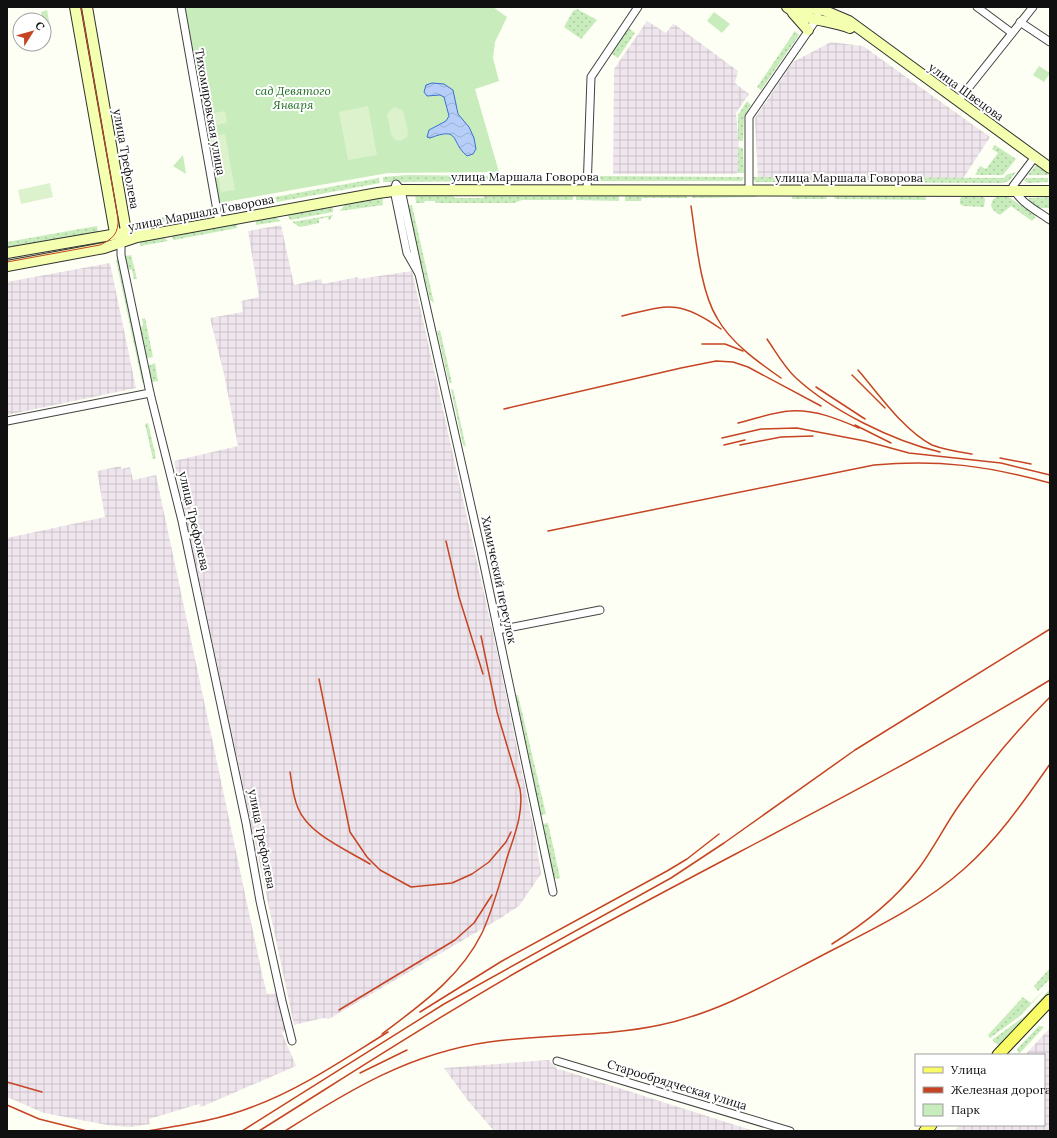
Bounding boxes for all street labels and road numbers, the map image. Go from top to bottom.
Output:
street label: Тихомировская улица [192,47,229,176]
street label: улица Швецова [926,59,1007,124]
street label: улица Трефолева [110,108,143,210]
street label: улица Маршала Говорова [451,169,599,184]
street label: улица Маршала Говорова [775,170,923,185]
street label: улица Маршала Говорова [127,191,275,234]
street label: улица Трефолева [176,470,213,572]
street label: Химический переулок [479,515,520,646]
street label: улица Трефолева [245,788,280,890]
street label: Старообрядческая улица [605,1056,749,1113]

